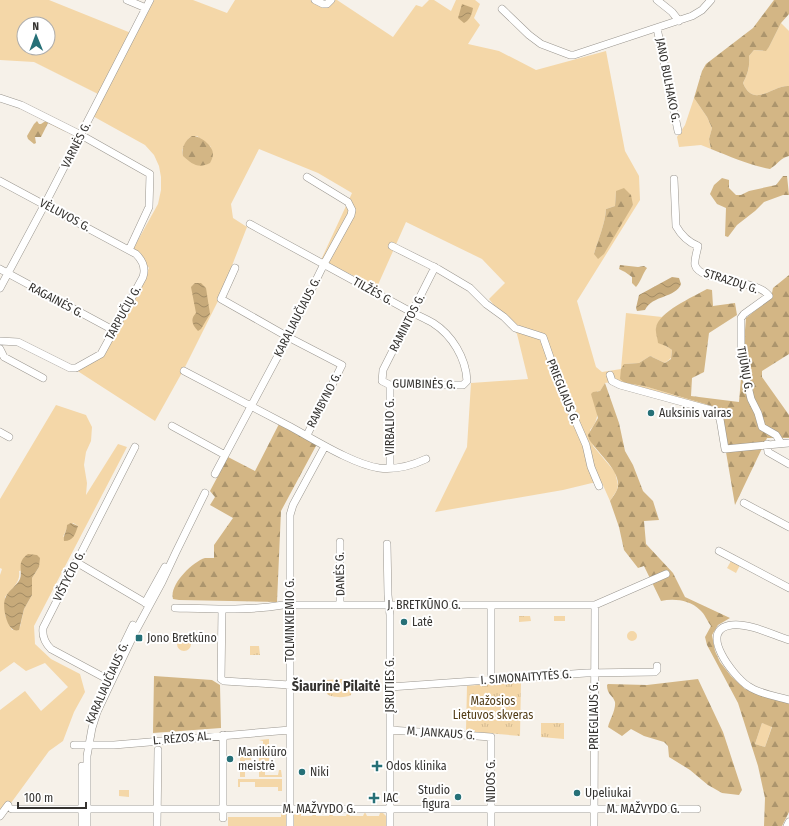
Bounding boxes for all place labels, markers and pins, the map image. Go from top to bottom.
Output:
place label: Auksinis vairas [659,406,731,420]
marker: Auksinis vairas [646,408,656,418]
place label: Latė [412,615,433,629]
marker: Latė [399,617,409,627]
place label: Jono Bretkūno [147,631,217,645]
marker: Jono Bretkūno [134,633,144,643]
place label: Manikiūro meistrė [238,745,287,773]
marker: Manikiūro meistrė [225,754,235,764]
place label: Odos klinika [386,759,447,773]
marker: Odos klinika [371,760,383,772]
place label: Niki [310,765,329,779]
marker: Niki [297,767,307,777]
place label: Studio figura [418,783,450,811]
place label: Upeliukai [585,786,631,800]
marker: Upeliukai [572,788,582,798]
place label: IAC [383,791,398,805]
marker: IAC [368,792,380,804]
marker: Studio figura [453,792,463,802]

